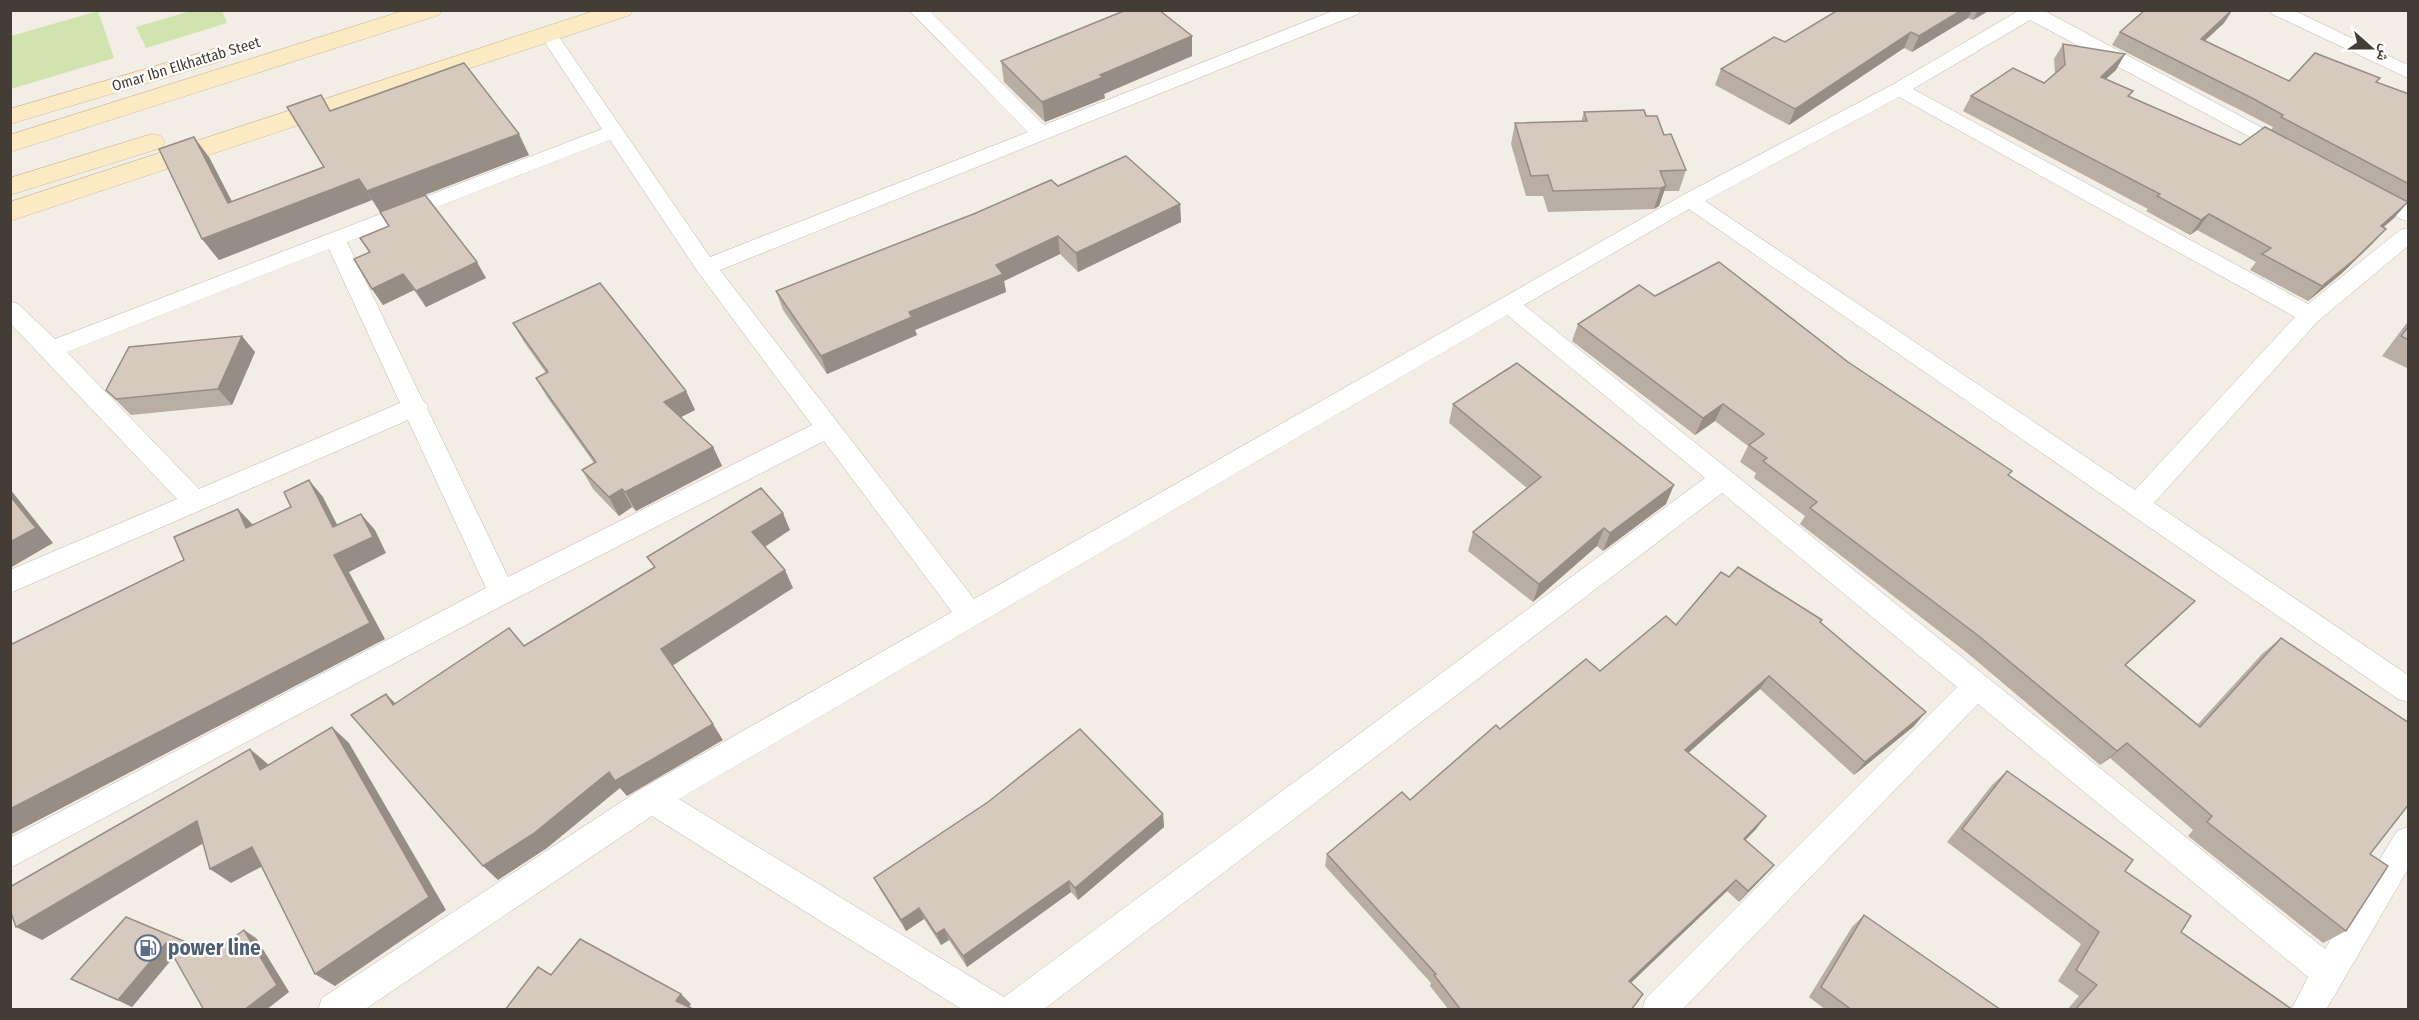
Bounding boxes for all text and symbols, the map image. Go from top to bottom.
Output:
north arrow [2341,18,2401,78]
street label: Omar Ibn Elkhattab Steet [110,33,262,95]
text: ش [2373,42,2396,65]
fuel station icon: power line [133,933,163,963]
place label: power line [168,935,261,961]

